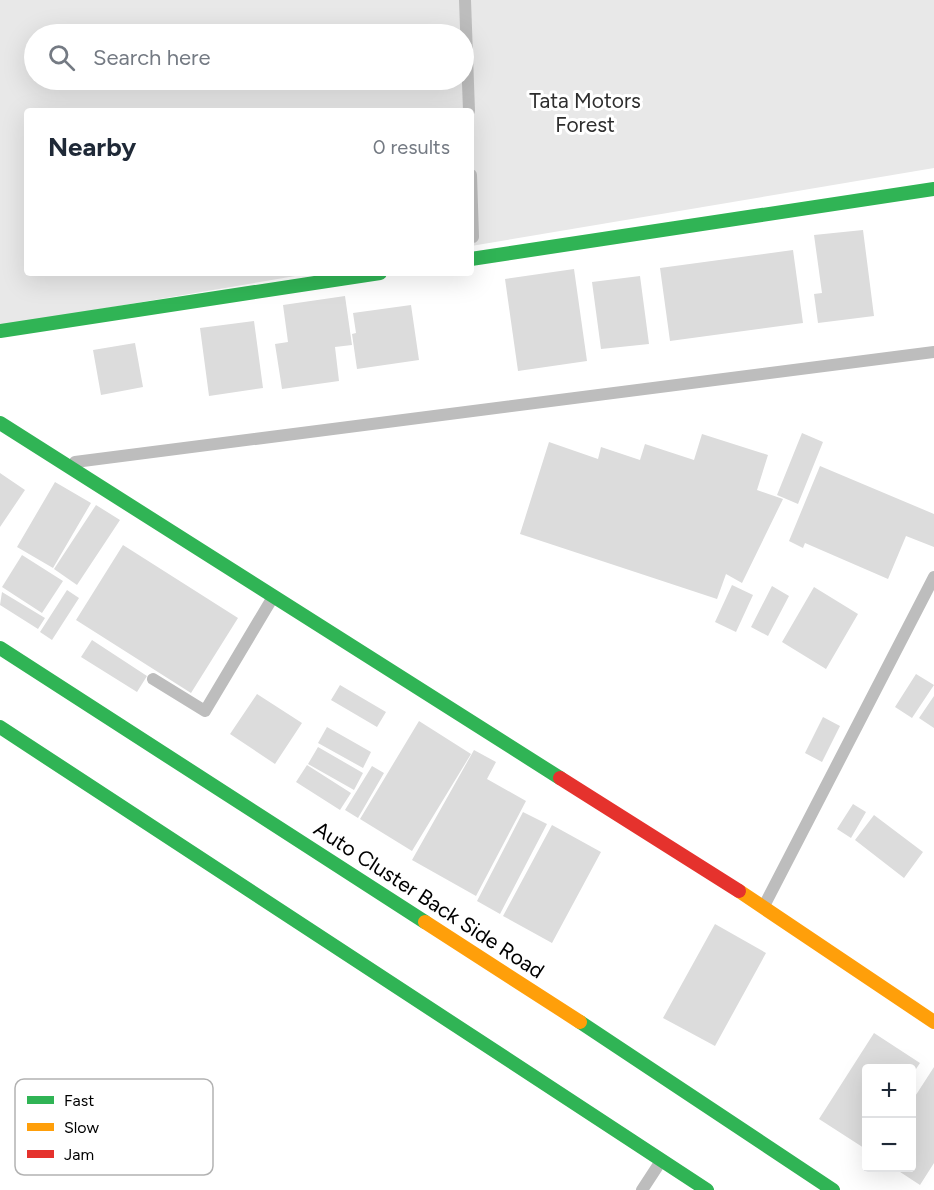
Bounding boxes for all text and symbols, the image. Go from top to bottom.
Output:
search box [24,24,474,90]
icon: search [45,41,78,74]
text: Search here [93,44,211,71]
park label: Tata Motors Forest [529,88,641,137]
text: Nearby [48,131,136,163]
text: 0 results [373,135,450,159]
street label: Auto Cluster Back Side Road [309,816,549,983]
map controls [862,1064,916,1172]
button: + [862,1064,916,1118]
legend [15,1079,213,1175]
text: Fast [64,1091,94,1110]
text: Slow [64,1118,99,1137]
button: − [862,1118,916,1172]
text: Jam [64,1145,94,1164]

